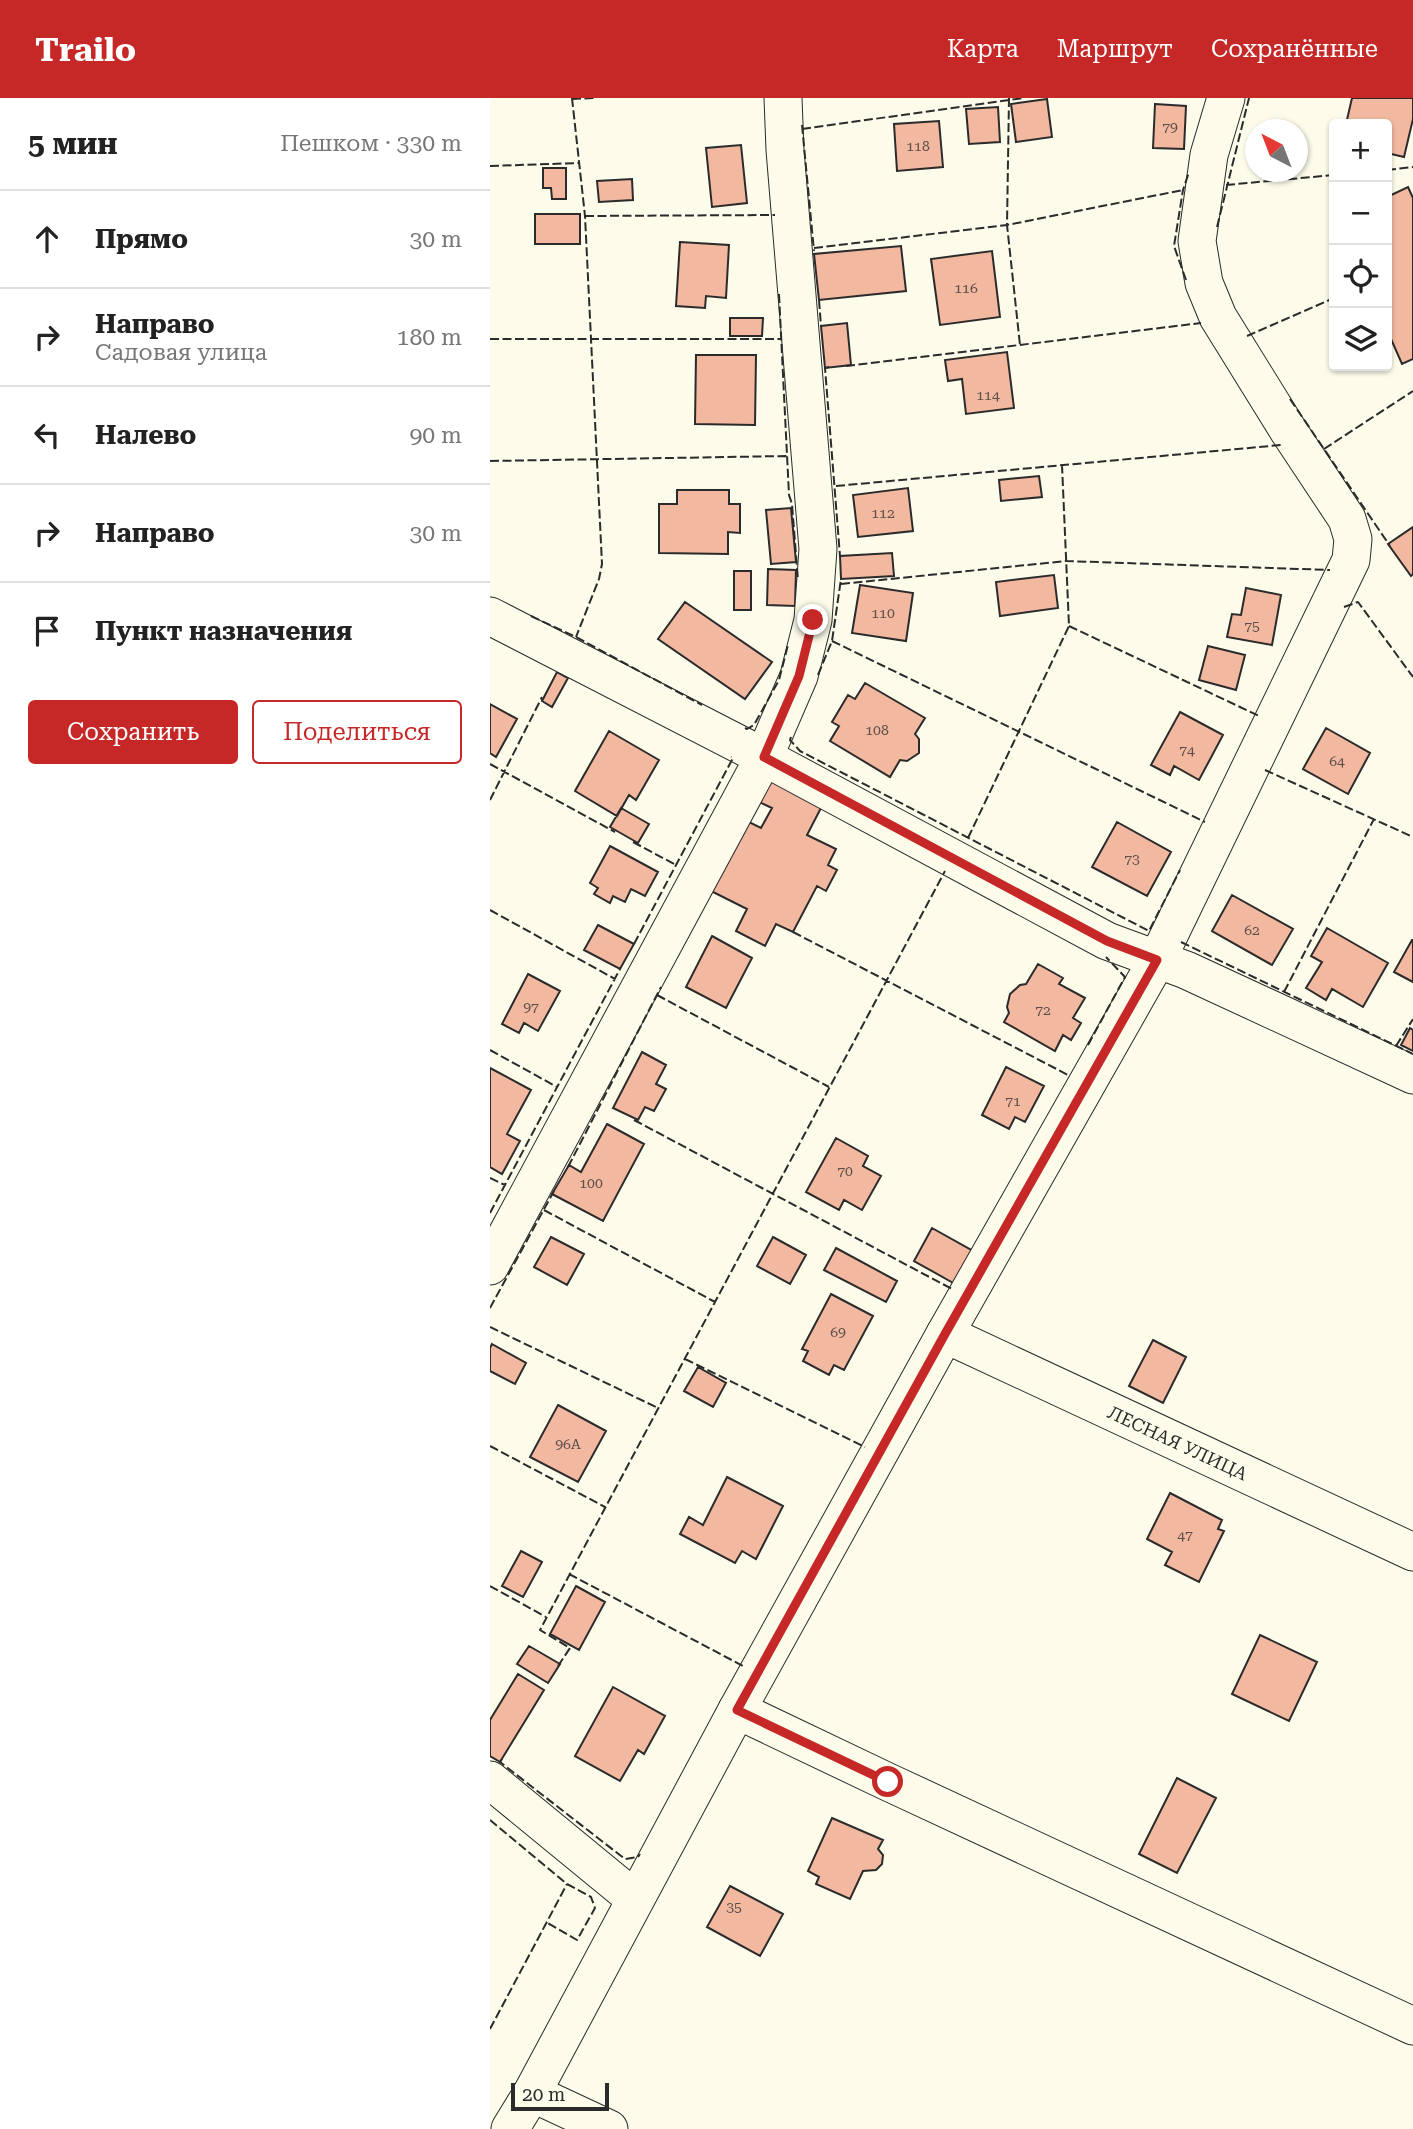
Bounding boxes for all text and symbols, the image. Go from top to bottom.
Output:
text: Trailo [35,30,136,69]
text: Карта [947,35,1019,63]
text: Маршрут [1057,35,1173,63]
text: Сохранённые [1211,35,1378,63]
house number: 79 [1162,119,1178,135]
north arrow [1245,119,1308,182]
map controls [1329,119,1392,371]
button: + [1329,119,1392,182]
text: 5 мин [28,126,118,161]
text: Пешком · 330 m [280,130,462,157]
house number: 118 [906,138,930,154]
button: − [1329,182,1392,245]
icon: ahead [28,220,66,258]
text: Прямо [95,224,188,254]
text: 30 m [409,226,462,253]
button: locate [1329,245,1392,308]
house number: 116 [954,280,978,296]
button: layers [1329,308,1392,371]
text: Направо [95,309,215,339]
icon: right [28,318,66,356]
text: 180 m [397,324,462,351]
text: Садовая улица [95,339,267,366]
house number: 114 [976,387,1000,403]
icon: left [28,416,66,454]
text: Налево [95,420,196,450]
text: 90 m [409,422,462,449]
house number: 112 [871,505,895,521]
icon: right [28,514,66,552]
text: Направо [95,518,215,548]
text: 30 m [409,520,462,547]
route end [797,604,828,635]
house number: 110 [871,605,895,621]
icon: arrive [28,612,66,650]
text: Пункт назначения [95,616,352,646]
house number: 75 [1244,618,1260,634]
button: Сохранить [28,700,238,764]
button: Поделиться [252,700,462,764]
house number: 108 [865,722,889,738]
house number: 74 [1179,742,1195,758]
house number: 64 [1329,753,1345,769]
house number: 73 [1124,851,1140,867]
house number: 62 [1244,922,1260,938]
house number: 97 [523,999,539,1015]
house number: 72 [1035,1002,1051,1018]
house number: 71 [1005,1093,1021,1109]
house number: 70 [837,1163,853,1179]
house number: 100 [579,1175,603,1191]
house number: 69 [830,1324,846,1340]
street label: ЛЕСНАЯ УЛИЦА [1105,1401,1251,1484]
house number: 96А [555,1436,581,1452]
house number: 47 [1177,1527,1193,1543]
route start [872,1766,903,1797]
house number: 35 [726,1899,742,1915]
scale bar [511,2080,609,2112]
text: 20 m [522,2083,565,2106]

